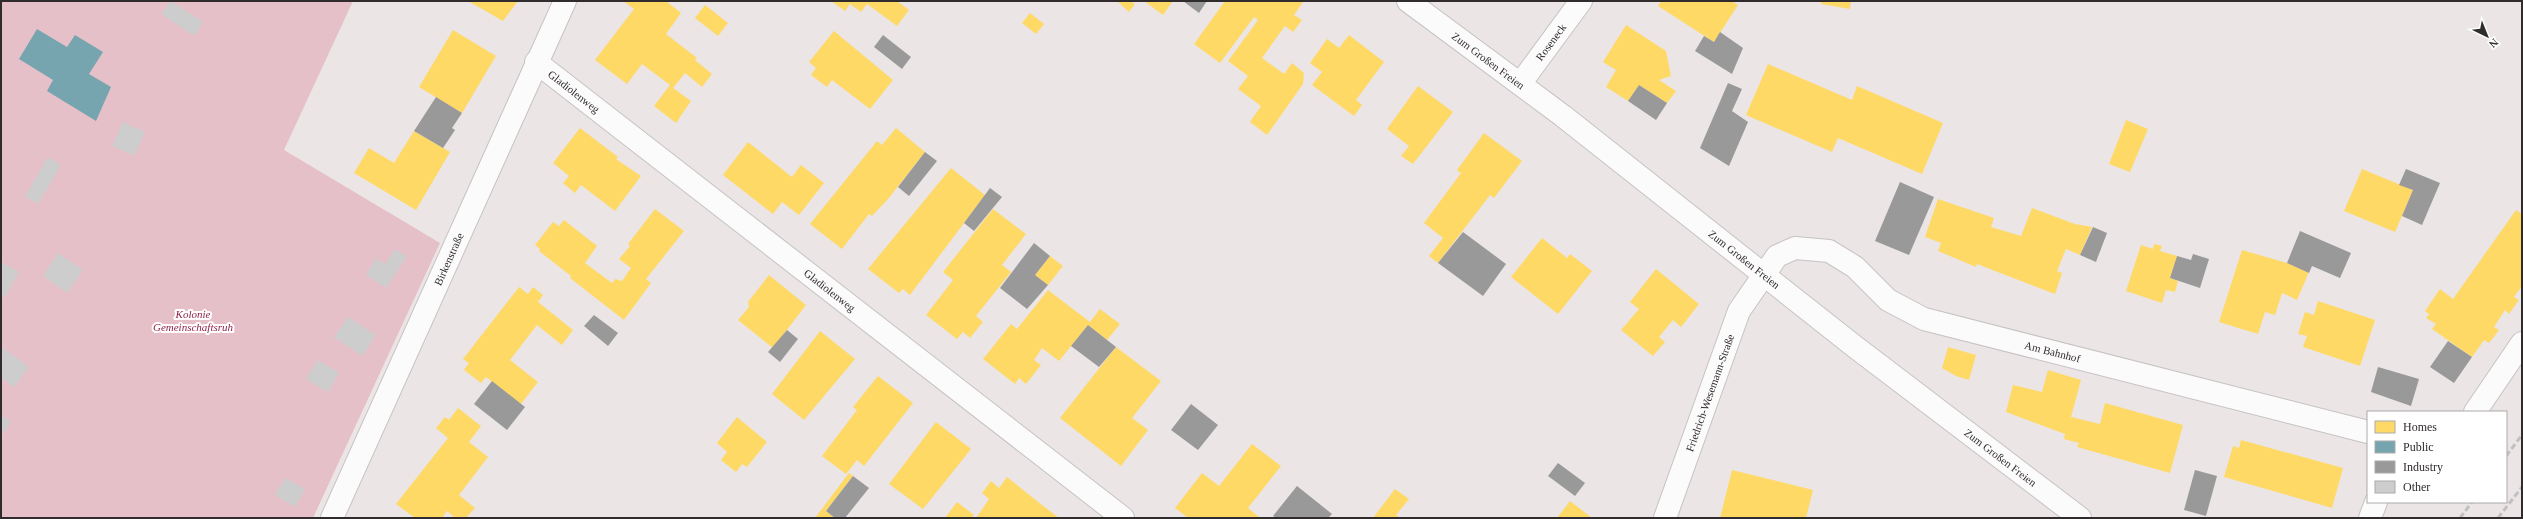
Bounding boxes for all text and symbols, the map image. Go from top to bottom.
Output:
north arrow [2467,16,2507,56]
street label: Roseneck [1533,21,1569,63]
street label: Zum Großen Freien [1450,30,1527,92]
text: N [2487,36,2501,50]
street label: Gladiolenweg [546,68,602,115]
street label: Zum Großen Freien [1706,227,1783,291]
street label: Birkenstraße [432,231,466,287]
street label: Gladiolenweg [802,267,858,314]
park label: Kolonie Gemeinschaftsruh [153,308,234,333]
street label: Friedrich-Wesemann-Straße [1683,332,1736,453]
street label: Am Bahnhof [2023,339,2082,365]
legend [2367,411,2507,503]
text: Homes [2403,420,2437,434]
street label: Zum Großen Freien [1962,426,2039,489]
text: Public [2403,440,2434,454]
text: Industry [2403,460,2443,474]
text: Other [2403,480,2430,494]

